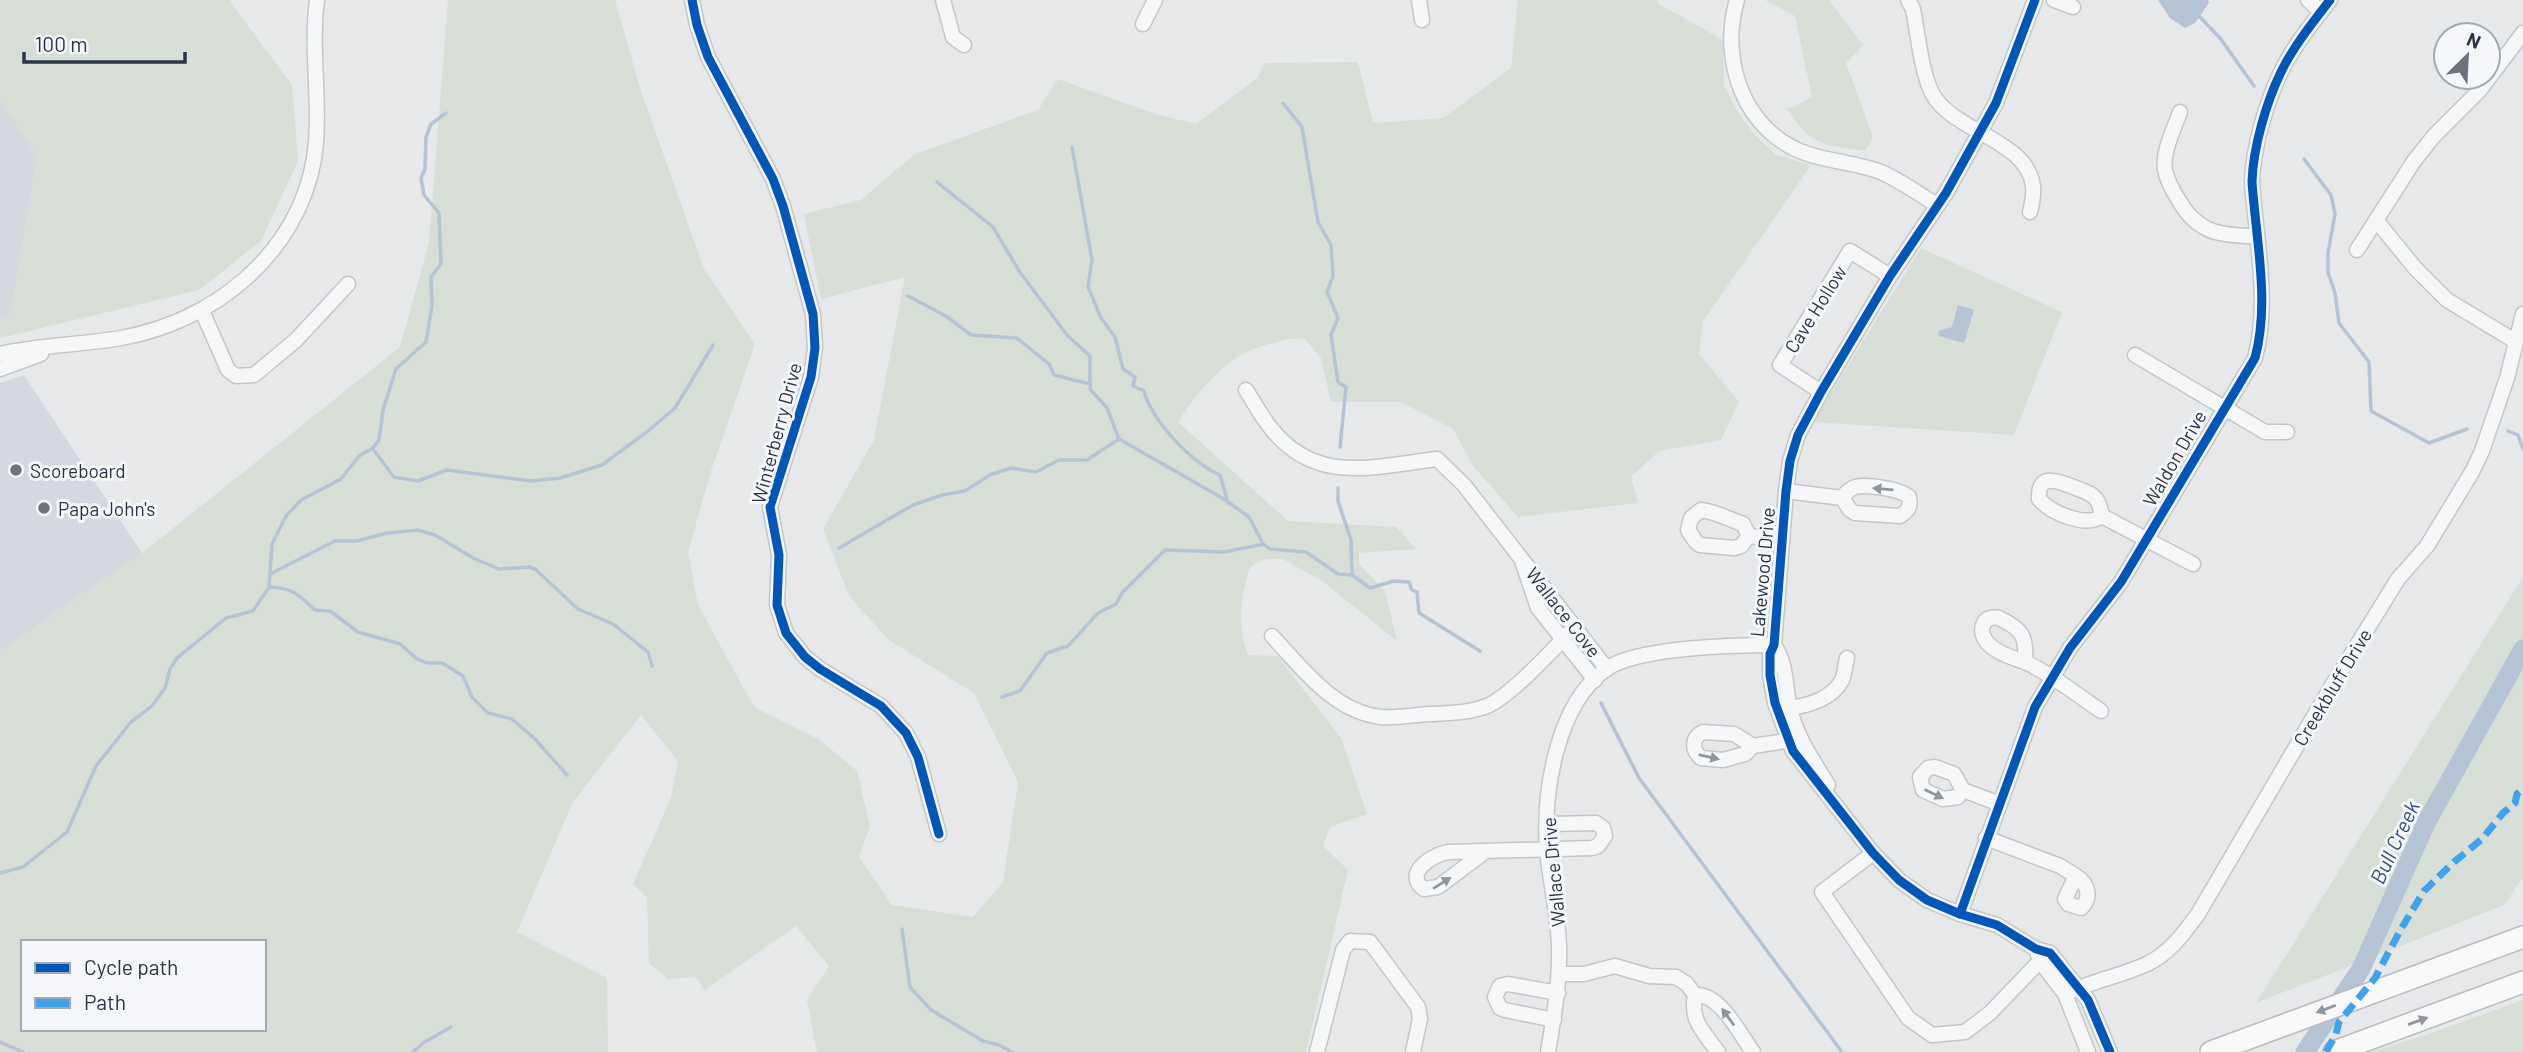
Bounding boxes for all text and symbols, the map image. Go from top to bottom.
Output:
scale bar [24,21,186,65]
north arrow [2432,21,2502,91]
text: N [2464,27,2485,53]
text: 100 m [35,31,88,56]
street label: Cave Hollow [1779,261,1851,357]
street label: Winterberry Drive [746,360,806,506]
street label: Waldon Drive [2137,406,2211,510]
place label: Scoreboard [30,459,126,482]
marker: Scoreboard [8,462,24,478]
one-way arrow [1872,483,1894,494]
place label: Papa John's [58,497,155,520]
marker: Papa John's [36,500,52,516]
street label: Lakewood Drive [1745,506,1779,638]
street label: Wallace Cove [1522,562,1606,662]
street label: Creekbluff Drive [2288,624,2376,750]
one-way arrow [1698,752,1720,763]
one-way arrow [1924,787,1944,799]
water label: Bull Creek [2364,796,2424,887]
street label: Wallace Drive [1537,816,1569,928]
one-way arrow [1432,876,1452,889]
legend [21,940,266,1031]
text: Cycle path [84,954,178,979]
text: Path [84,989,126,1014]
one-way arrow [2316,1003,2337,1014]
one-way arrow [1721,1008,1735,1026]
one-way arrow [2408,1015,2429,1026]

